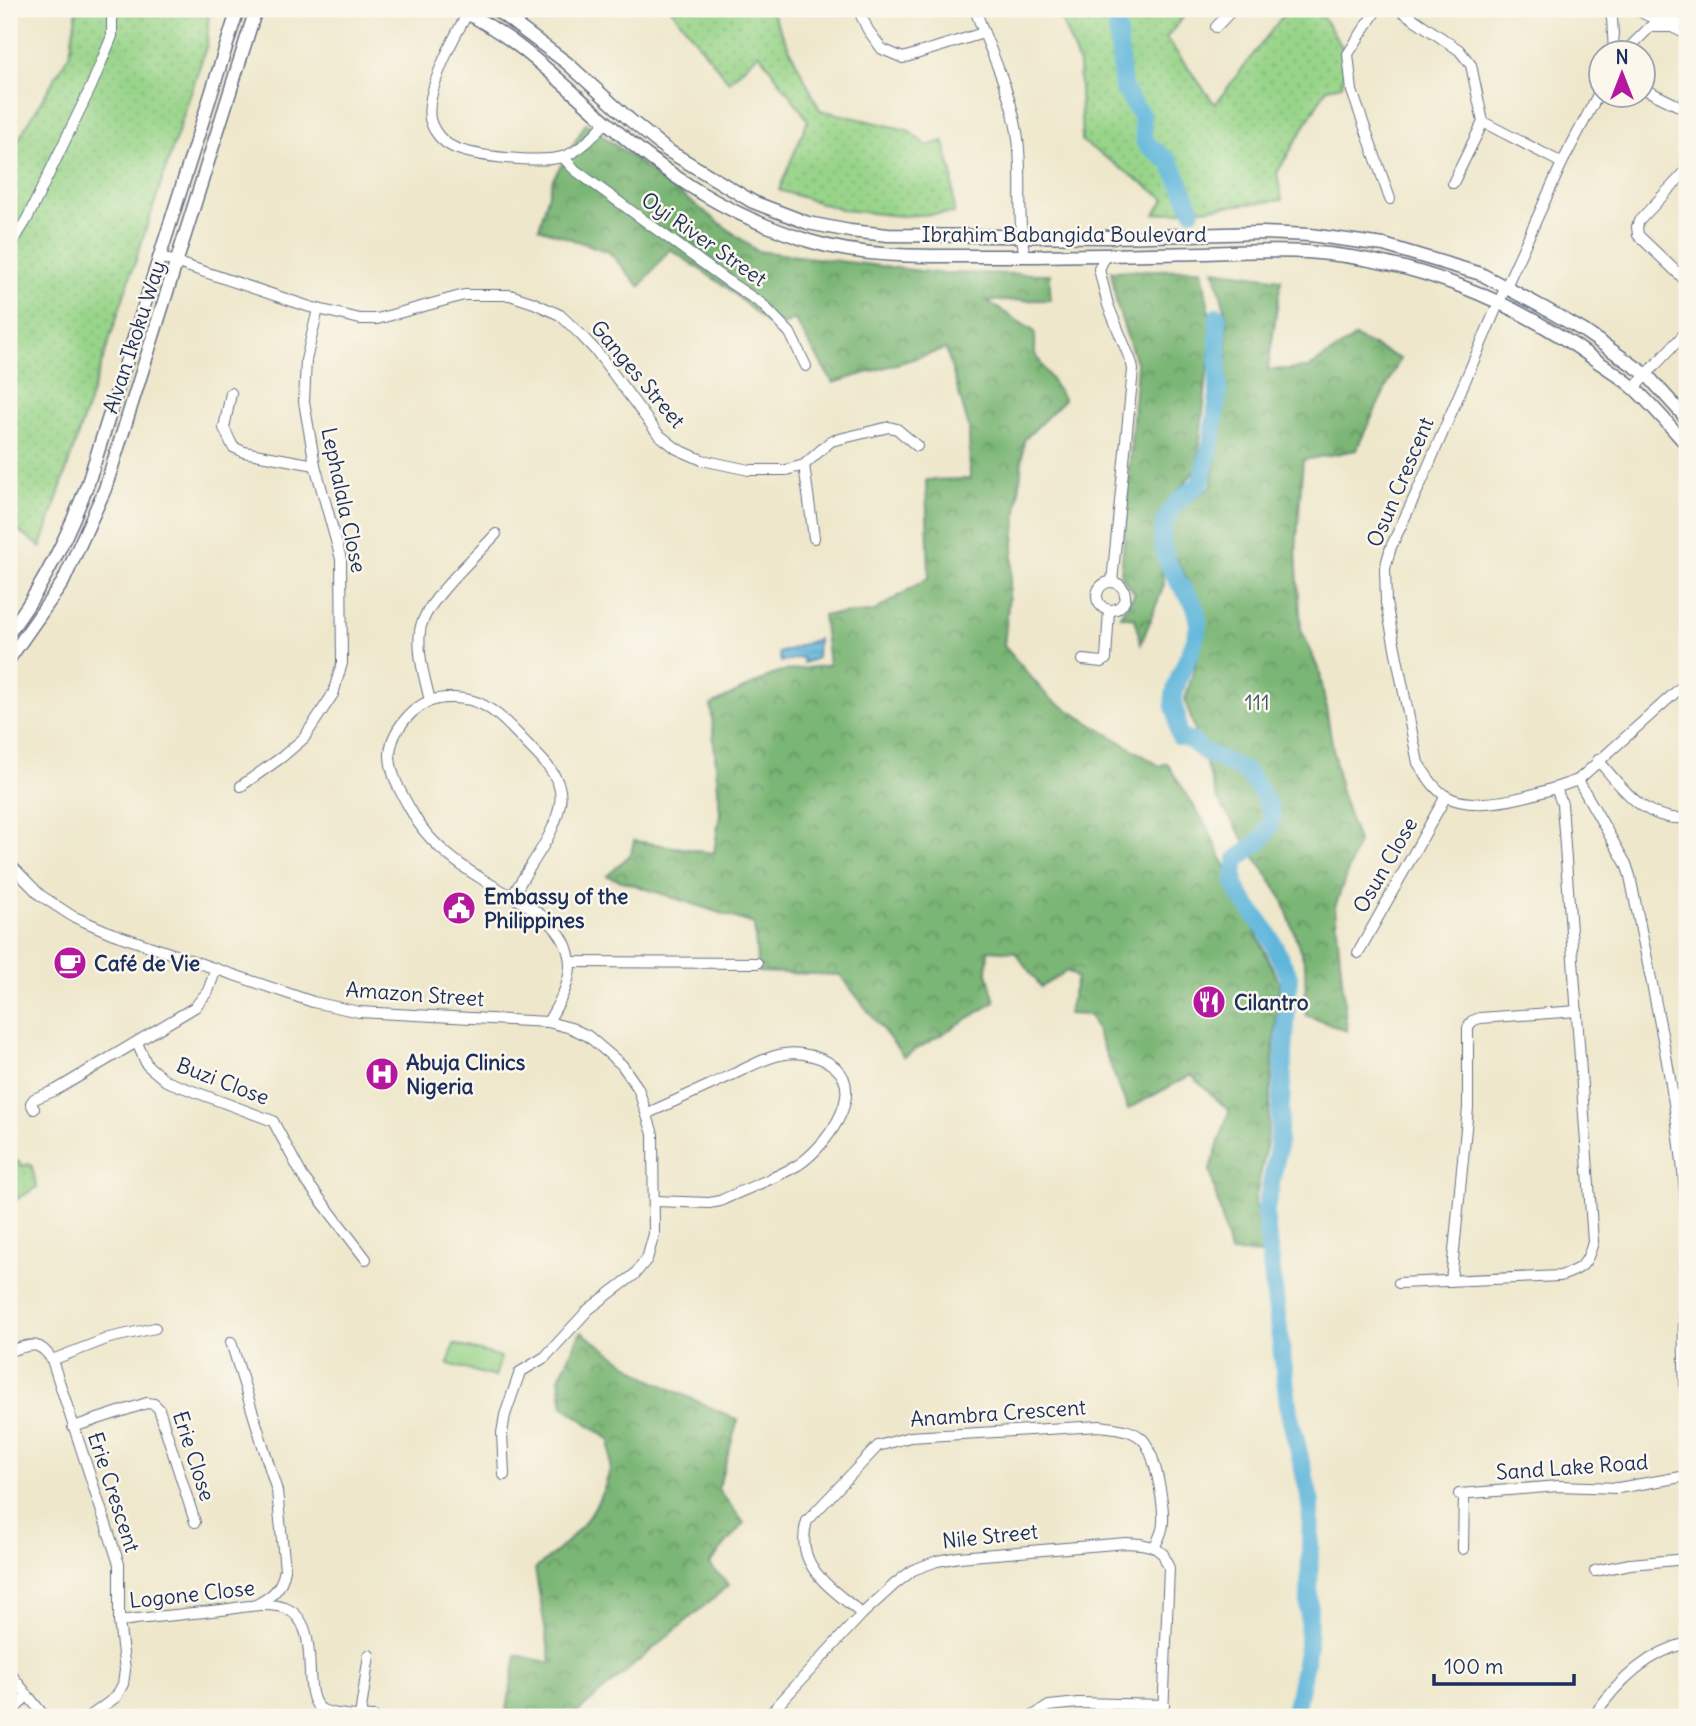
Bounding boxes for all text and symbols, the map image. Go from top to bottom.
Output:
north arrow [1588,38,1658,108]
text: N [1615,45,1629,69]
street label: Oyi River Street [636,186,772,292]
street label: Ibrahim Babangida Boulevard [921,221,1207,248]
street label: Alvan Ikoku Way [97,257,171,417]
street label: Ganges Street [585,314,691,434]
street label: Osun Crescent [1361,413,1439,551]
street label: Lephalala Close [315,425,373,575]
park label: 111 [1244,689,1270,716]
street label: Osun Close [1347,812,1423,918]
place label: Embassy of the Philippines [484,883,628,934]
public building icon: Embassy of the Philippines [440,889,478,927]
cafe icon: Café de Vie [51,944,89,982]
place label: Café de Vie [94,950,200,977]
street label: Amazon Street [345,976,485,1012]
restaurant icon: Cilantro [1190,983,1228,1021]
place label: Cilantro [1234,989,1309,1016]
place label: Abuja Clinics Nigeria [406,1049,526,1100]
street label: Buzi Close [173,1051,273,1111]
hospital icon: Abuja Clinics Nigeria [363,1055,401,1093]
street label: Anambra Crescent [909,1393,1087,1433]
street label: Erie Close [167,1408,221,1504]
street label: Erie Crescent [82,1428,146,1556]
street label: Sand Lake Road [1495,1448,1649,1486]
street label: Nile Street [941,1518,1039,1554]
street label: Logone Close [128,1574,256,1614]
scale bar [1434,1642,1574,1686]
text: 100 m [1444,1653,1503,1680]

